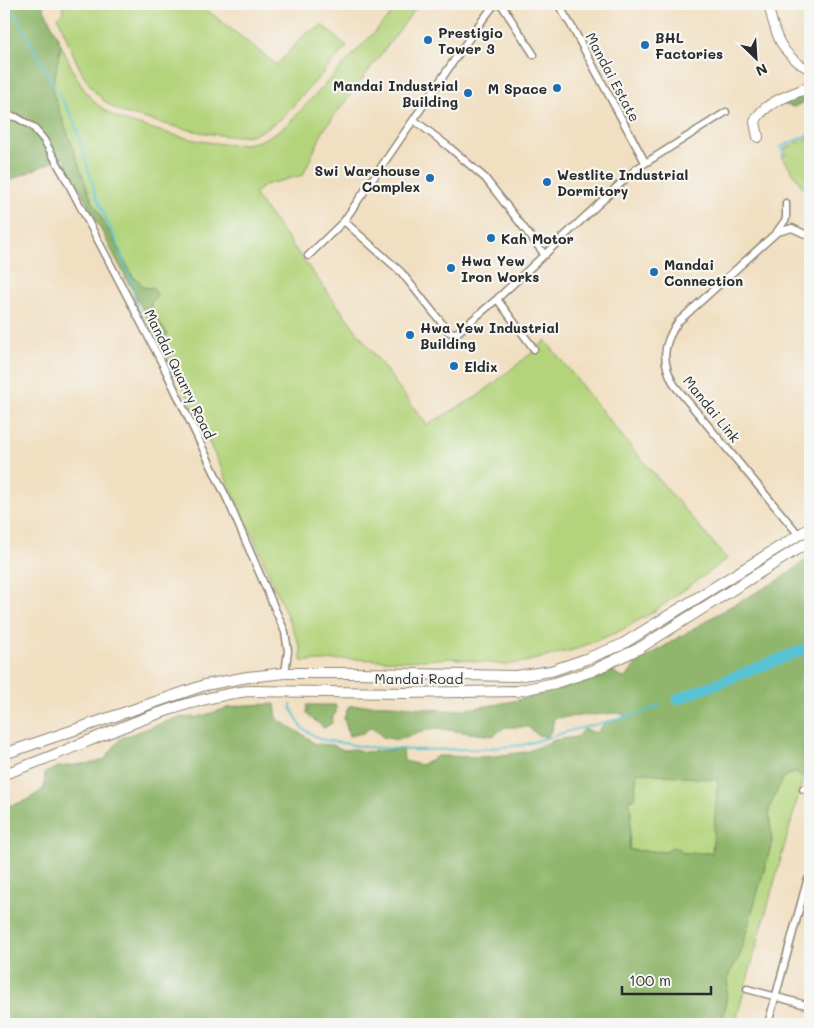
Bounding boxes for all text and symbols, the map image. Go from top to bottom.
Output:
place label: Prestigio Tower 3 [438,23,503,58]
place label: BHL Factories [655,28,723,63]
street label: Mandai Estate [581,29,645,125]
north arrow [732,32,782,82]
marker: Prestigio Tower 3 [422,34,434,46]
marker: BHL Factories [639,39,651,51]
text: N [753,59,771,81]
place label: Mandai Industrial Building [333,76,458,111]
place label: M Space [488,79,547,98]
marker: M Space [551,82,563,94]
marker: Mandai Industrial Building [462,87,474,99]
place label: Swi Warehouse Complex [314,161,420,196]
place label: Westlite Industrial Dormitory [557,165,688,200]
marker: Swi Warehouse Complex [424,172,436,184]
marker: Westlite Industrial Dormitory [541,176,553,188]
place label: Kah Motor [501,229,574,248]
marker: Kah Motor [485,232,497,244]
place label: Hwa Yew Iron Works [461,251,539,286]
place label: Mandai Connection [664,255,743,290]
marker: Hwa Yew Iron Works [445,262,457,274]
marker: Mandai Connection [648,266,660,278]
street label: Mandai Quarry Road [140,306,220,442]
place label: Hwa Yew Industrial Building [420,318,559,353]
marker: Hwa Yew Industrial Building [404,329,416,341]
place label: Eldix [464,357,498,376]
marker: Eldix [448,360,460,372]
street label: Mandai Link [679,372,745,446]
street label: Mandai Road [375,669,464,688]
scale bar [622,963,710,995]
text: 100 m [629,970,671,990]

